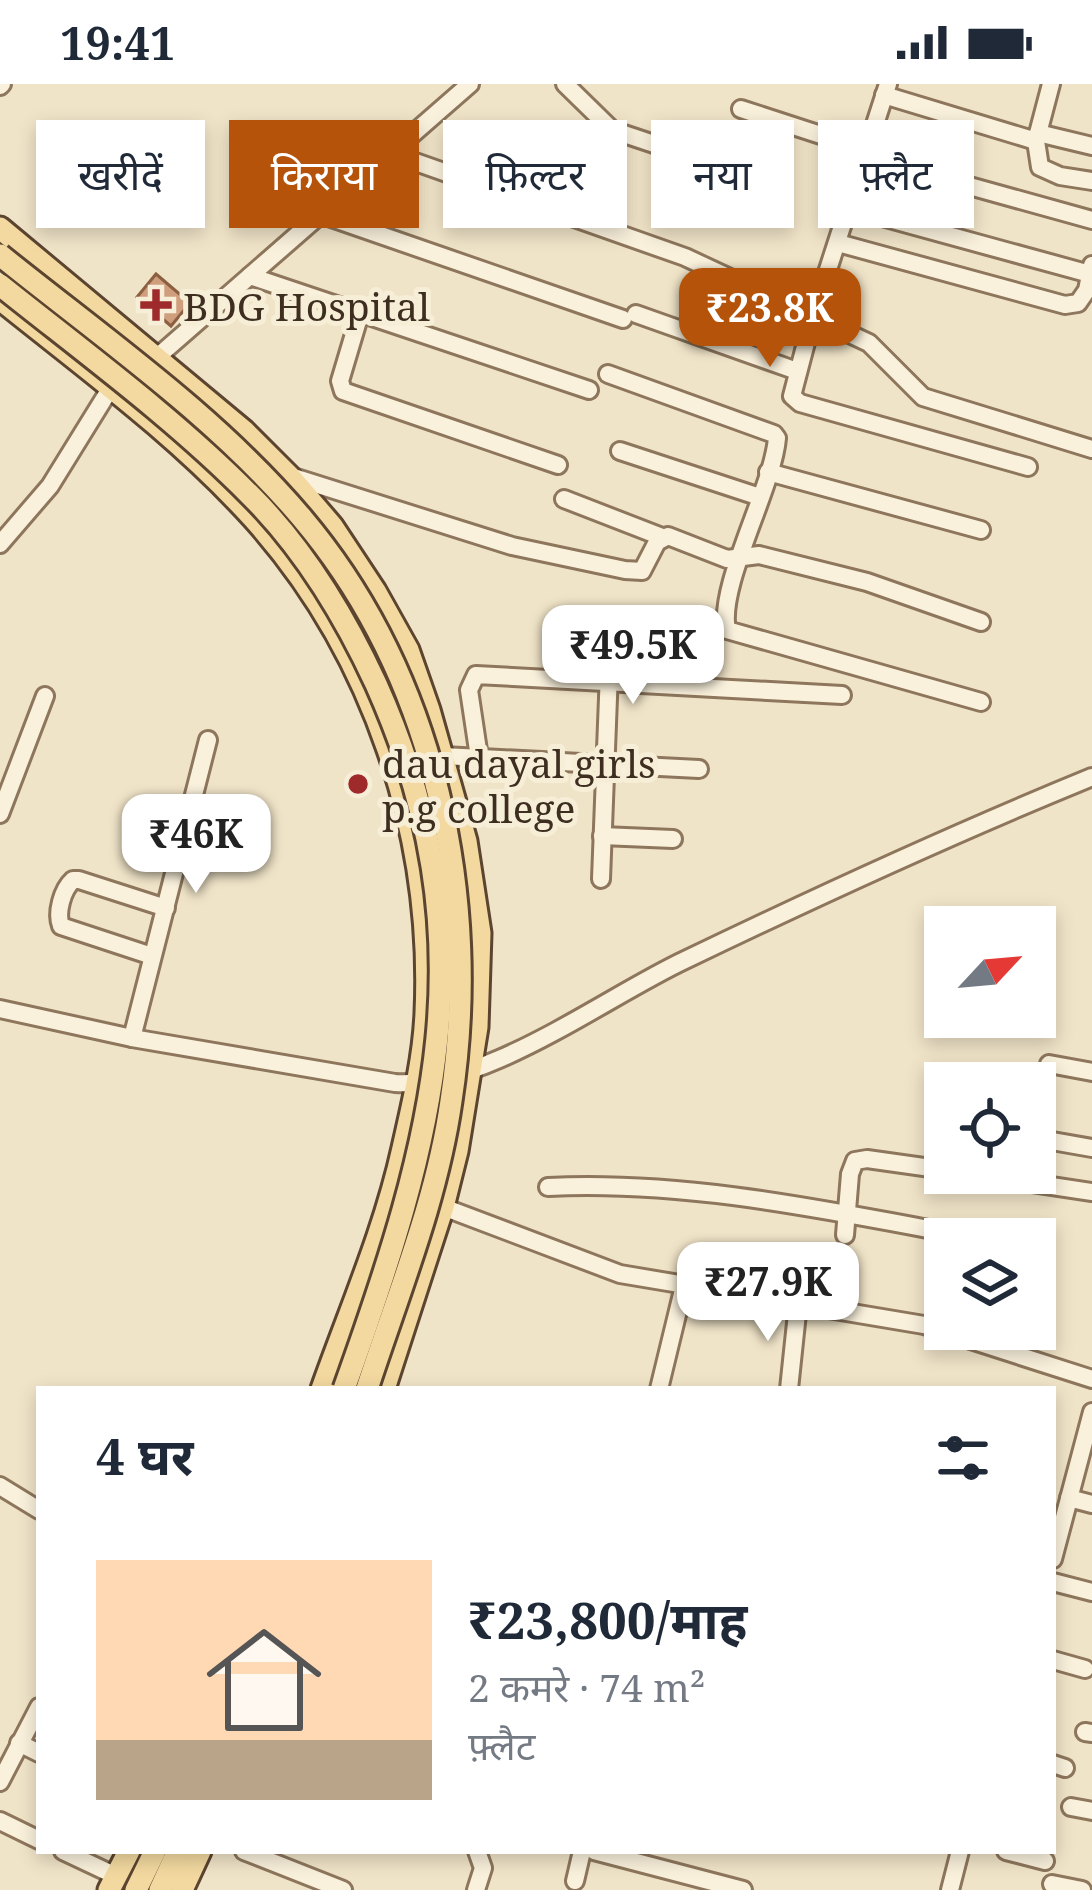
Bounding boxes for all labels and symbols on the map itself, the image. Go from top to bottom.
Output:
pin: ₹23.8K [672,268,868,370]
place label: BDG Hospital [183,279,430,332]
marker: BDG Hospital [140,289,172,321]
pin: ₹49.5K [535,605,731,707]
place label: dau dayal girls p.g college [382,736,656,834]
marker: dau dayal girls p.g college [345,771,371,797]
pin: ₹46K [125,794,267,896]
north arrow [924,906,1056,1038]
pin: ₹27.9K [670,1242,866,1344]

